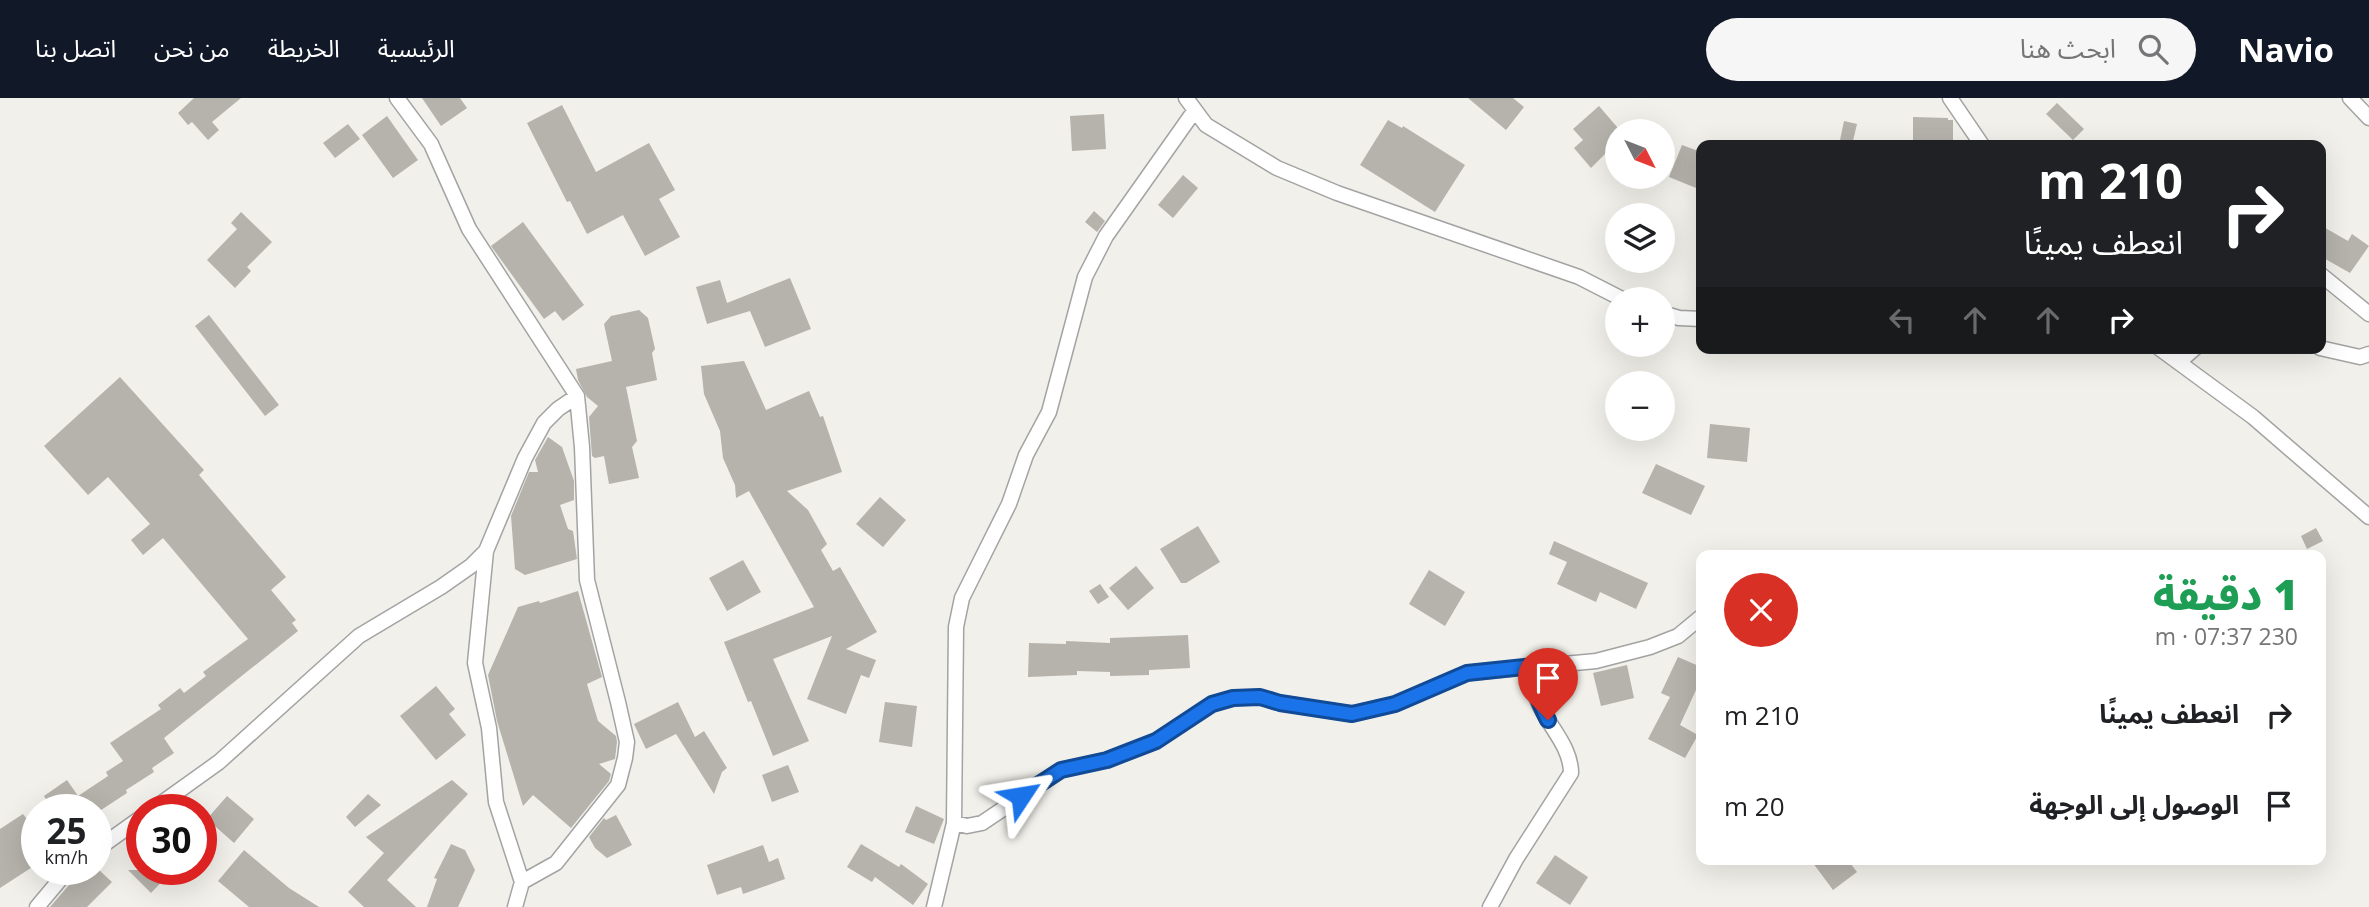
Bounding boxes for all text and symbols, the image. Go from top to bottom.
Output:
search box [1706,18,2196,81]
text: Navio [2238,27,2334,72]
text: ابحث هنا [2020,30,2116,66]
icon: search [2134,30,2172,68]
text: اتصل بنا [35,31,116,64]
text: من نحن [154,31,230,64]
text: الخريطة [268,31,340,64]
text: الرئيسية [378,31,455,64]
north arrow [1605,119,1675,189]
map controls [1605,119,1675,441]
text: 210 m [2038,147,2183,213]
icon: right [2207,168,2298,259]
button: layers [1605,203,1675,273]
text: انعطف يمينًا [2024,220,2183,263]
button: + [1605,287,1675,357]
icon: left [1883,301,1921,339]
icon: ahead [1956,301,1994,339]
icon: ahead [2029,301,2067,339]
icon: right [2102,301,2140,339]
button: − [1605,371,1675,441]
text: 1 دقيقة [2153,565,2298,622]
button: close [1724,573,1798,647]
text: 230 m · 07:37 [2155,620,2298,652]
pin [1518,648,1578,720]
icon: arrive [1529,659,1567,697]
text: انعطف يمينًا [2099,695,2239,731]
icon: right [2260,696,2298,734]
text: 210 m [1724,697,1799,733]
position arrow [984,759,1058,833]
text: الوصول إلى الوجهة [2029,786,2239,822]
icon: arrive [2260,787,2298,825]
text: 20 m [1724,788,1785,824]
speed limit sign: 30 [126,794,217,885]
text: 25 [46,807,87,854]
text: km/h [45,845,88,869]

